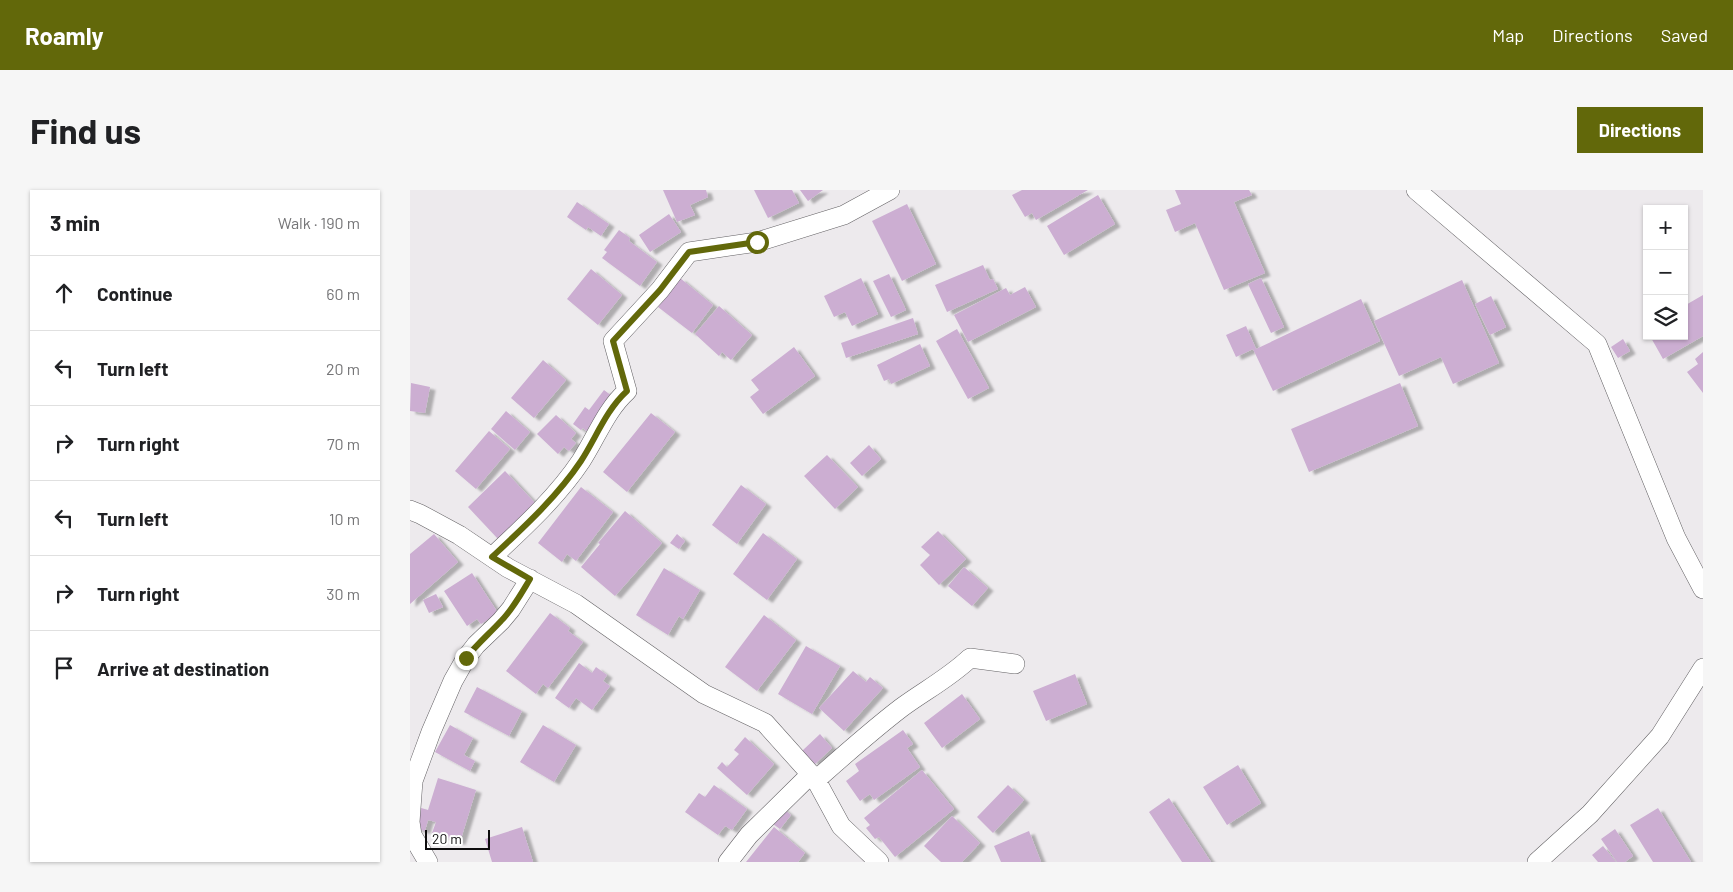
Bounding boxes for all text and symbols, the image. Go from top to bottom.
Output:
text: Roamly [25,21,104,50]
text: Map [1492,24,1524,46]
text: Directions [1552,24,1633,46]
text: Saved [1661,24,1708,46]
button: Directions [1577,107,1703,153]
text: Find us [30,109,141,151]
map controls [1643,205,1688,340]
button: + [1643,205,1688,250]
text: 3 min [50,210,100,235]
text: Walk · 190 m [278,213,360,232]
route start [746,231,769,254]
button: − [1643,250,1688,295]
icon: ahead [50,279,78,307]
text: Continue [97,282,173,305]
text: 60 m [326,284,360,303]
button: layers [1643,295,1688,340]
icon: left [50,354,78,382]
text: Turn left [97,357,168,380]
text: 20 m [326,359,360,378]
icon: right [50,429,78,457]
text: Turn right [97,432,179,455]
text: 70 m [327,434,360,453]
icon: left [50,504,78,532]
text: Turn left [97,507,168,530]
text: 10 m [329,509,360,528]
icon: right [50,579,78,607]
text: Turn right [97,582,179,605]
text: 30 m [326,584,360,603]
route end [455,647,478,670]
icon: arrive [50,654,78,682]
text: Arrive at destination [97,657,269,680]
scale bar [425,827,490,850]
text: 20 m [432,830,462,847]

